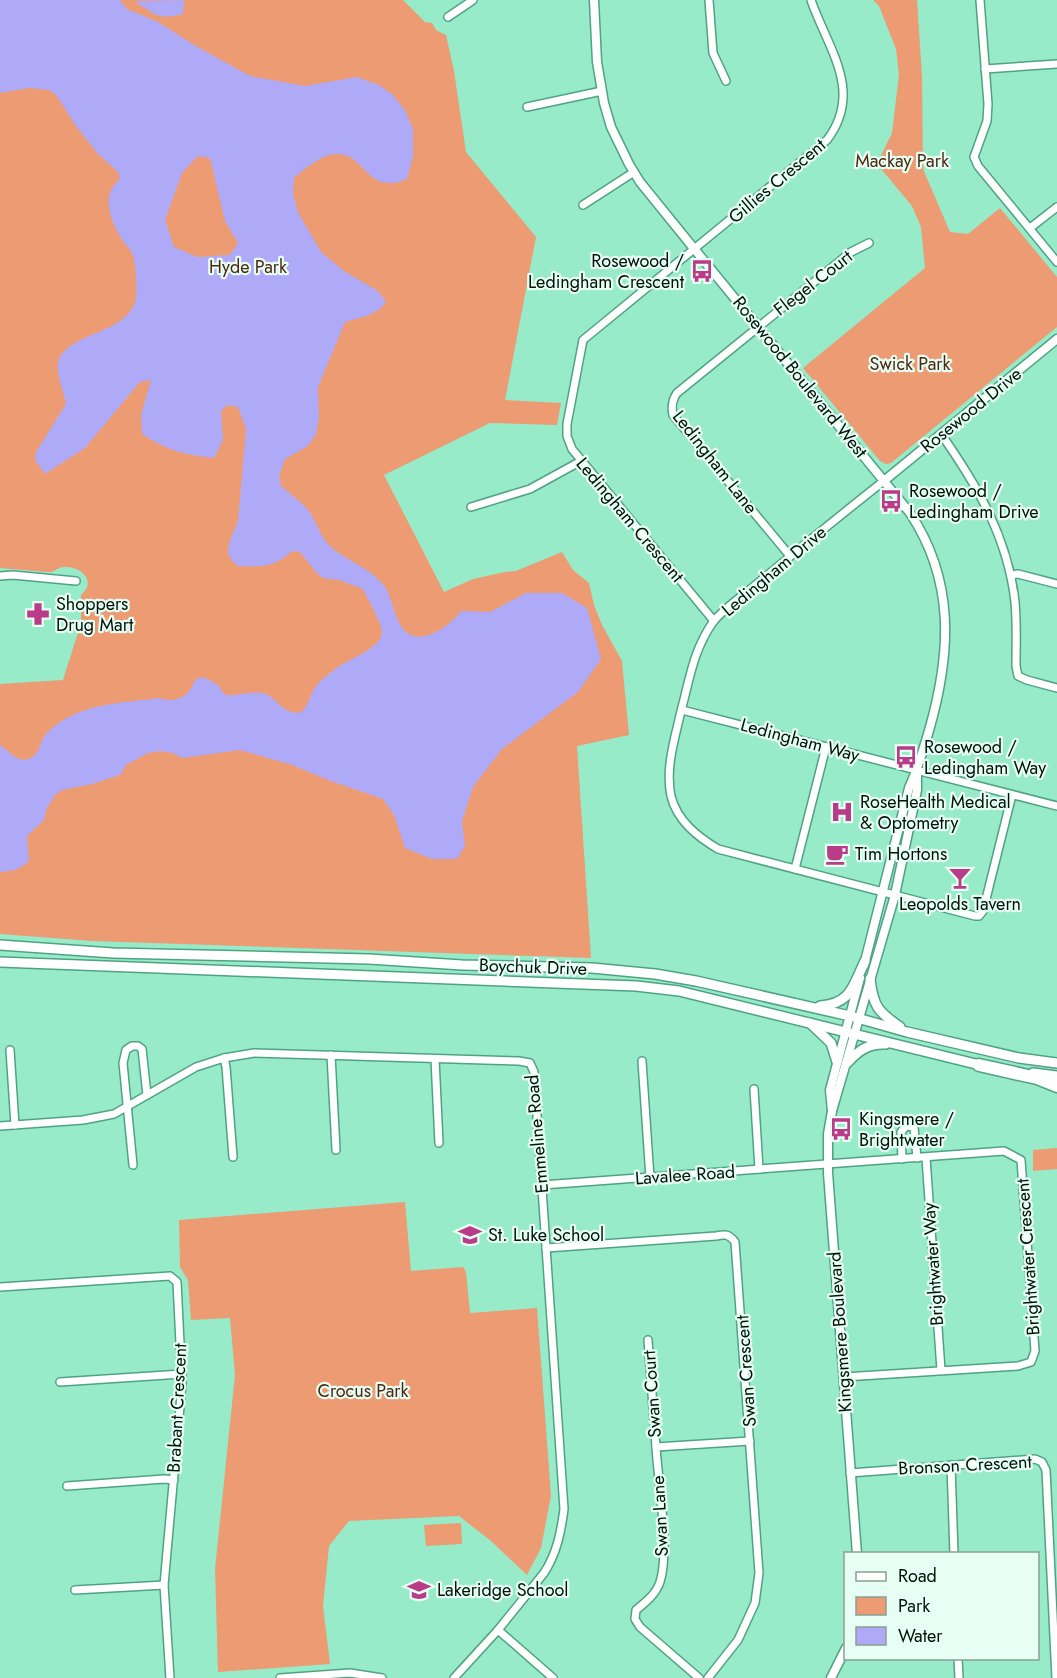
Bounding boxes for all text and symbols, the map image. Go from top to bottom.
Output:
street label: Gillies Crescent [723,132,832,230]
park label: Mackay Park [855,148,949,174]
street label: Flegel Court [768,244,858,322]
place label: Rosewood / Ledingham Crescent [528,248,685,295]
park label: Hyde Park [209,254,287,280]
bus stop icon: Rosewood / Ledingham Crescent [689,258,715,284]
street label: Rosewood Boulevard West [726,291,874,464]
park label: Swick Park [870,351,950,377]
street label: Rosewood Drive [915,361,1027,459]
street label: Ledingham Lane [666,405,764,519]
street label: Ledingham Crescent [570,452,691,589]
place label: Rosewood / Ledingham Drive [909,478,1039,525]
bus stop icon: Rosewood / Ledingham Drive [878,488,904,514]
street label: Ledingham Drive [716,519,832,623]
place label: Shoppers Drug Mart [56,591,134,638]
pharmacy icon: Shoppers Drug Mart [25,601,51,627]
street label: Ledingham Way [738,712,862,768]
place label: Rosewood / Ledingham Way [924,734,1046,781]
bus stop icon: Rosewood / Ledingham Way [893,744,919,770]
place label: RoseHealth Medical & Optometry [860,789,1011,836]
hospital icon: RoseHealth Medical & Optometry [829,799,855,825]
cafe icon: Tim Hortons [824,841,850,867]
place label: Tim Hortons [855,841,947,867]
bar icon: Leopolds Tavern [947,865,973,891]
place label: Leopolds Tavern [899,891,1021,917]
street label: Boychuk Drive [479,952,587,982]
street label: Emmeline Road [519,1074,555,1194]
place label: Kingsmere / Brightwater [859,1106,954,1153]
bus stop icon: Kingsmere / Brightwater [828,1116,854,1142]
street label: Lavalee Road [634,1159,736,1191]
street label: Brightwater Crescent [1009,1177,1046,1336]
street label: Brightwater Way [916,1201,950,1327]
school or university icon: St. Luke School [457,1222,483,1248]
place label: St. Luke School [488,1222,604,1248]
street label: Kingsmere Boulevard [821,1251,859,1413]
street label: Swan Crescent [729,1314,763,1428]
street label: Brabant Crescent [161,1342,193,1473]
street label: Swan Court [636,1349,668,1439]
park label: Crocus Park [318,1378,408,1404]
street label: Bronson Crescent [898,1448,1033,1481]
street label: Swan Lane [645,1475,675,1557]
legend [844,1552,1039,1660]
text: Road [898,1563,937,1589]
school or university icon: Lakeridge School [406,1577,432,1603]
place label: Lakeridge School [437,1577,568,1603]
text: Park [898,1593,930,1619]
text: Water [898,1623,943,1649]

